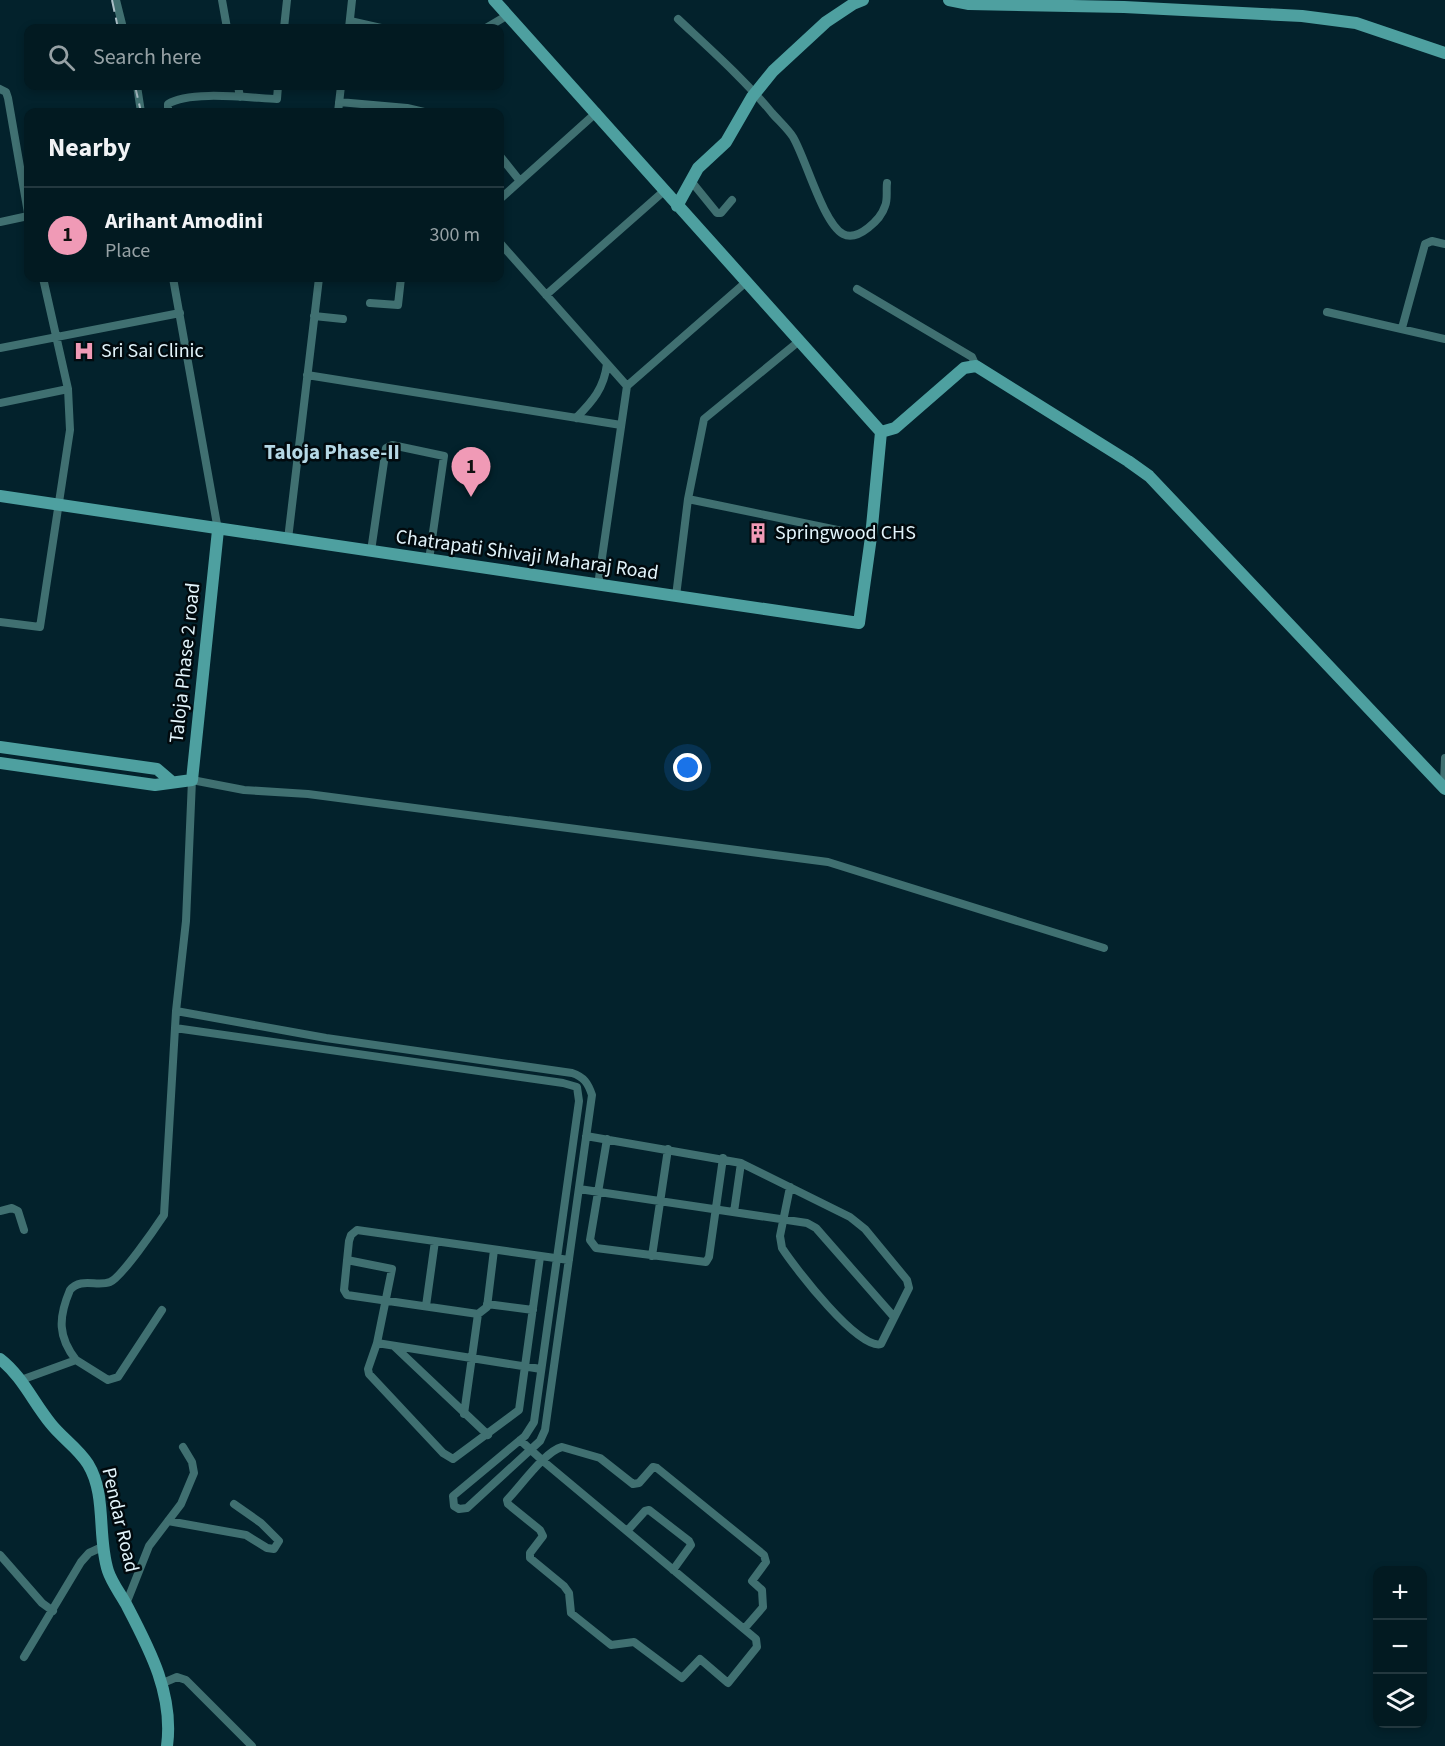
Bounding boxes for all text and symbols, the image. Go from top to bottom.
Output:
search box [24,24,504,90]
icon: search [45,41,78,74]
text: Search here [93,41,201,73]
text: Nearby [48,129,131,166]
text: Arihant Amodini [105,205,263,237]
text: 1 [62,221,73,249]
text: 300 m [430,221,480,249]
text: Place [105,237,150,265]
place label: Sri Sai Clinic [101,337,204,365]
hospital icon: Sri Sai Clinic [72,339,96,363]
district label: Taloja Phase-II [264,437,400,467]
pin: 1 [452,448,490,497]
place label: Springwood CHS [775,519,916,547]
building icon: Springwood CHS [746,521,770,545]
street label: Chatrapati Shivaji Maharaj Road [394,523,660,587]
street label: Taloja Phase 2 road [163,581,207,745]
your location [673,753,702,782]
street label: Pendar Road [94,1465,146,1575]
map controls [1373,1566,1427,1728]
button: + [1373,1566,1427,1620]
button: − [1373,1620,1427,1674]
button: layers [1373,1674,1427,1728]

